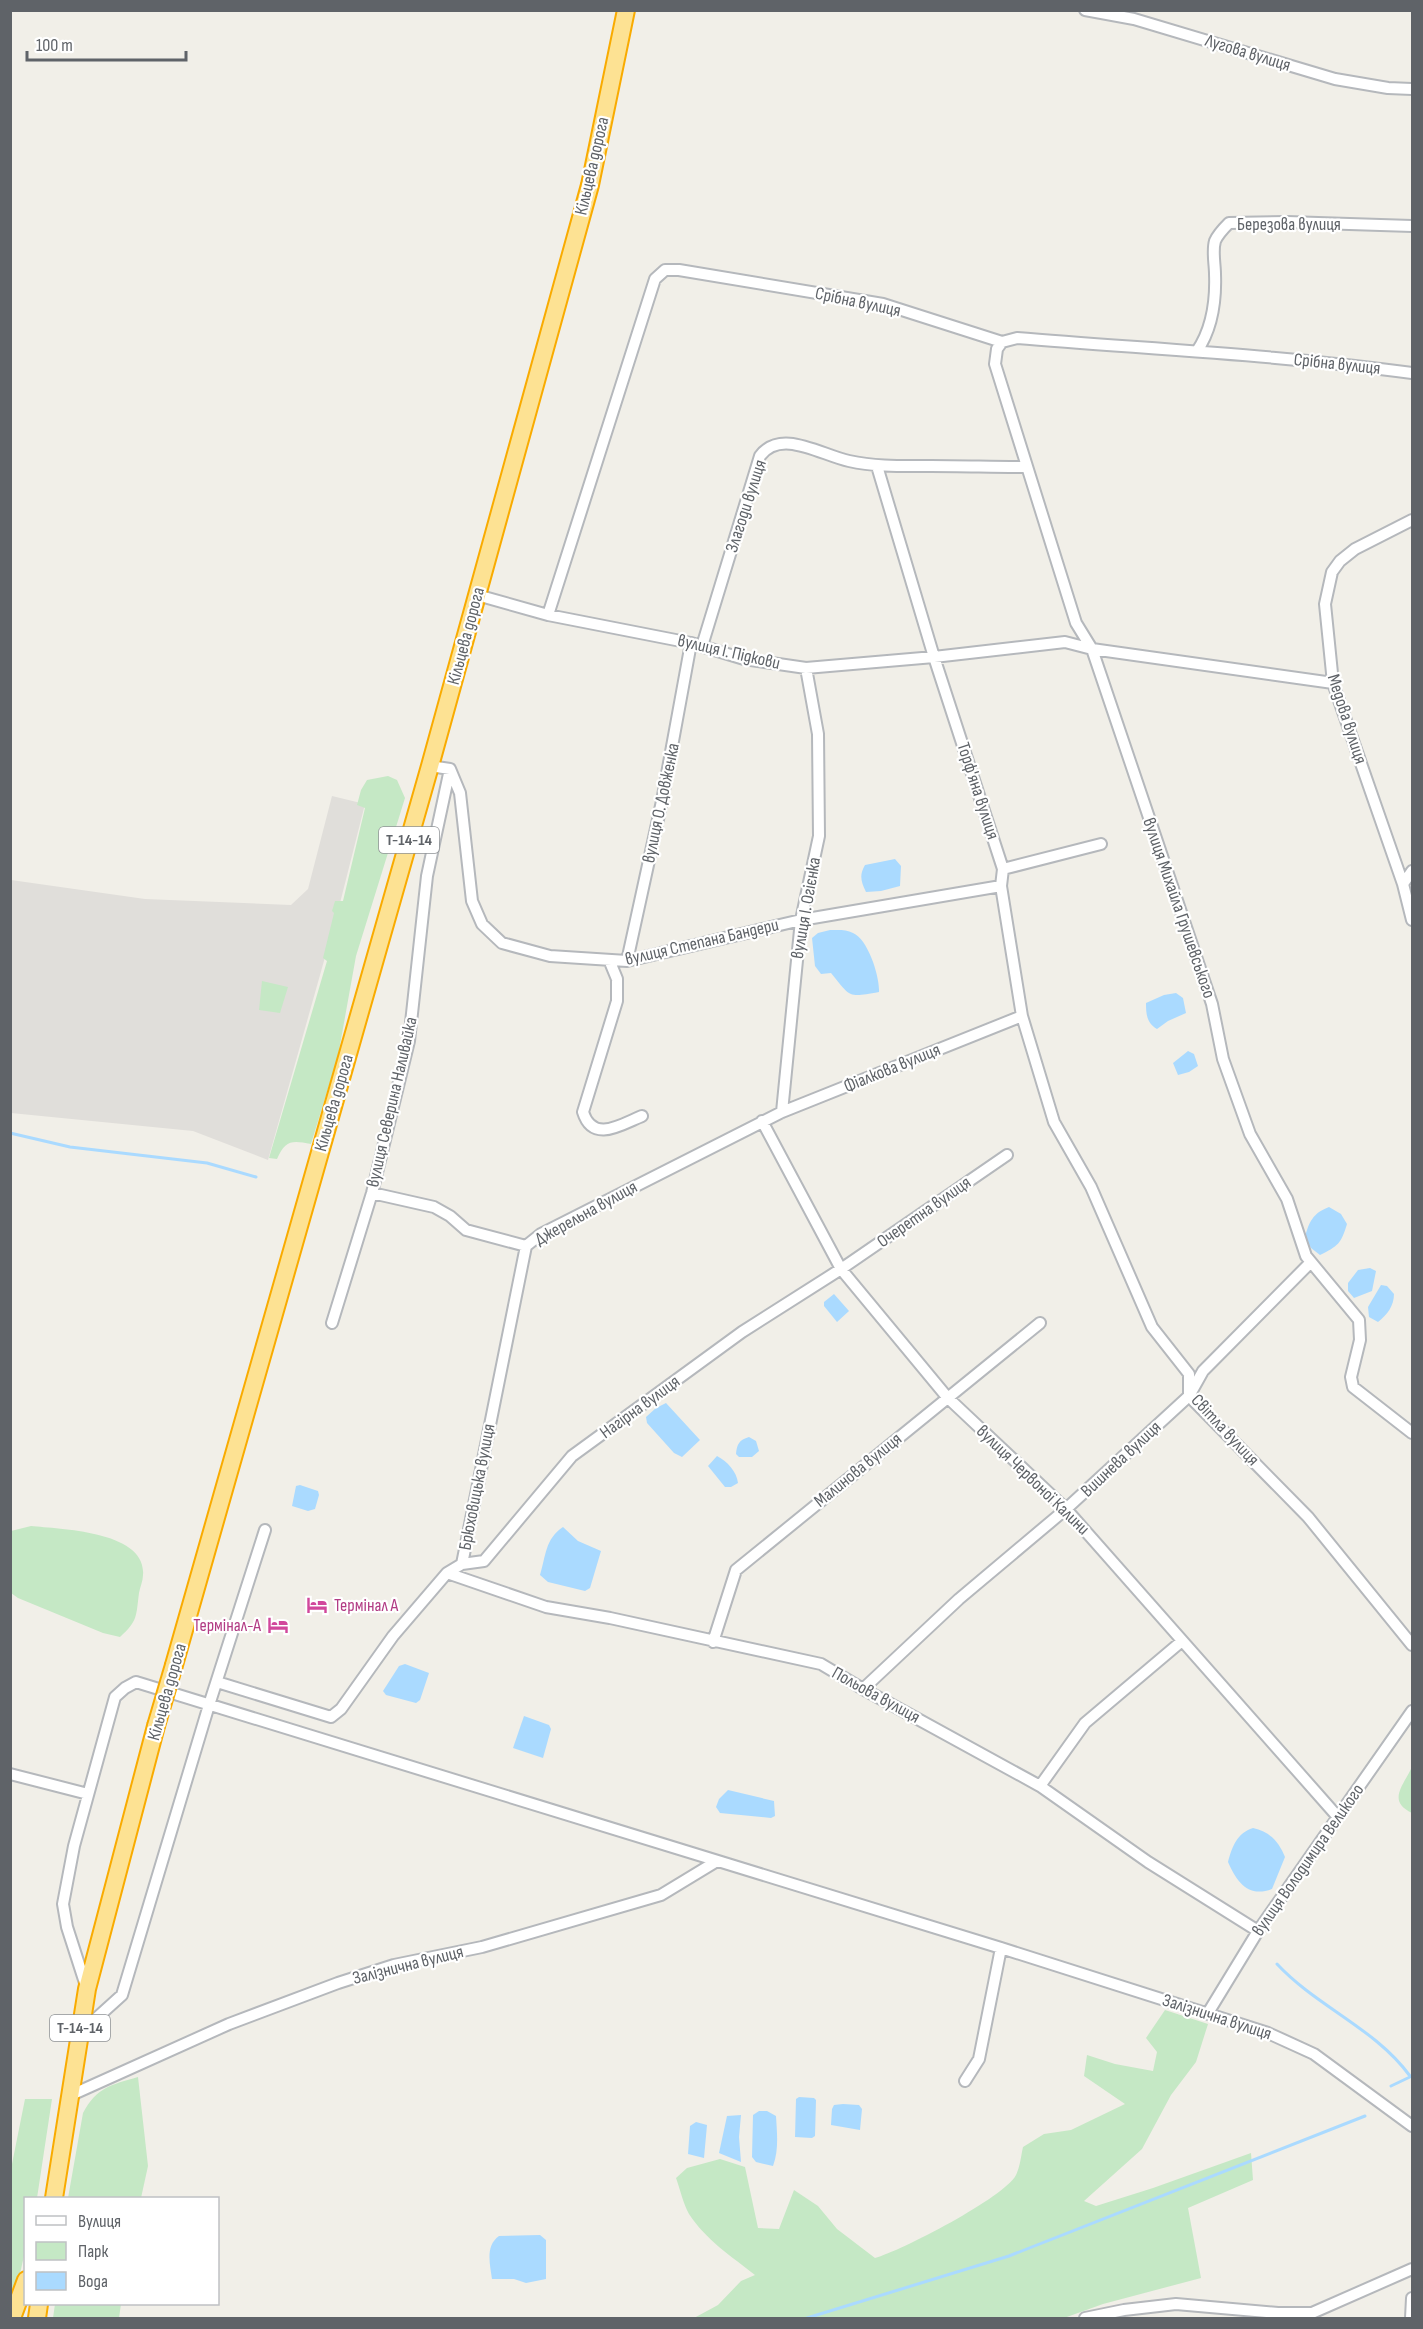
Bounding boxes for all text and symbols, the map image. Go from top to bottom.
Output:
scale bar [27,24,186,62]
street label: Лугова вулиця [1202,30,1293,76]
text: 100 m [36,35,73,56]
street label: Кільцева дорога [571,115,613,217]
street label: Березова вулиця [1237,214,1341,235]
street label: Срібна вулиця [813,283,903,321]
street label: Срібна вулиця [1293,349,1381,379]
street label: Злагоди вулиця [721,457,771,555]
street label: Кільцева дорога [443,585,489,687]
street label: вулиця І. Підкови [676,630,782,674]
street label: Медова вулиця [1323,672,1371,766]
street label: Торф'яна вулиця [952,740,1004,842]
street label: вулиця О. Довженка [638,741,684,865]
street label: вулиця Михайла Грушевського [1138,815,1220,1001]
road number: Т-14-14 [379,827,439,853]
street label: вулиця І. Огієнка [787,856,825,960]
street label: вулиця Степана Бандери [623,914,781,970]
street label: вулиця Северина Наливайка [362,1015,422,1189]
street label: Фіалкова вулиця [841,1039,943,1097]
street label: Кільцева дорога [310,1052,358,1154]
street label: Очеретна вулиця [873,1172,975,1252]
street label: Джерельна вулиця [531,1176,641,1250]
street label: Нагірна вулиця [596,1371,684,1443]
street label: Світла вулиця [1187,1390,1263,1470]
street label: Вишнева вулиця [1077,1417,1165,1501]
street label: вулиця Червоної Калини [972,1421,1094,1539]
street label: Брюховицька вулиця [454,1422,500,1552]
street label: Малинова вулиця [810,1428,906,1512]
hotel icon: Термінал А [305,1593,329,1617]
place label: Термінал А [334,1595,399,1616]
hotel icon: Термінал-А [266,1613,290,1637]
place label: Термінал-А [193,1615,261,1636]
street label: Кільцева дорога [143,1641,191,1743]
street label: Польова вулиця [828,1662,924,1728]
street label: вулиця Володимира Великого [1248,1780,1368,1940]
street label: Залізнична вулиця [350,1941,466,1989]
street label: Залізнична вулиця [1160,1989,1274,2045]
road number: Т-14-14 [50,2015,110,2041]
legend [24,2197,219,2305]
text: Вулиця [78,2211,121,2232]
text: Парк [78,2241,109,2262]
text: Вода [78,2271,108,2292]

